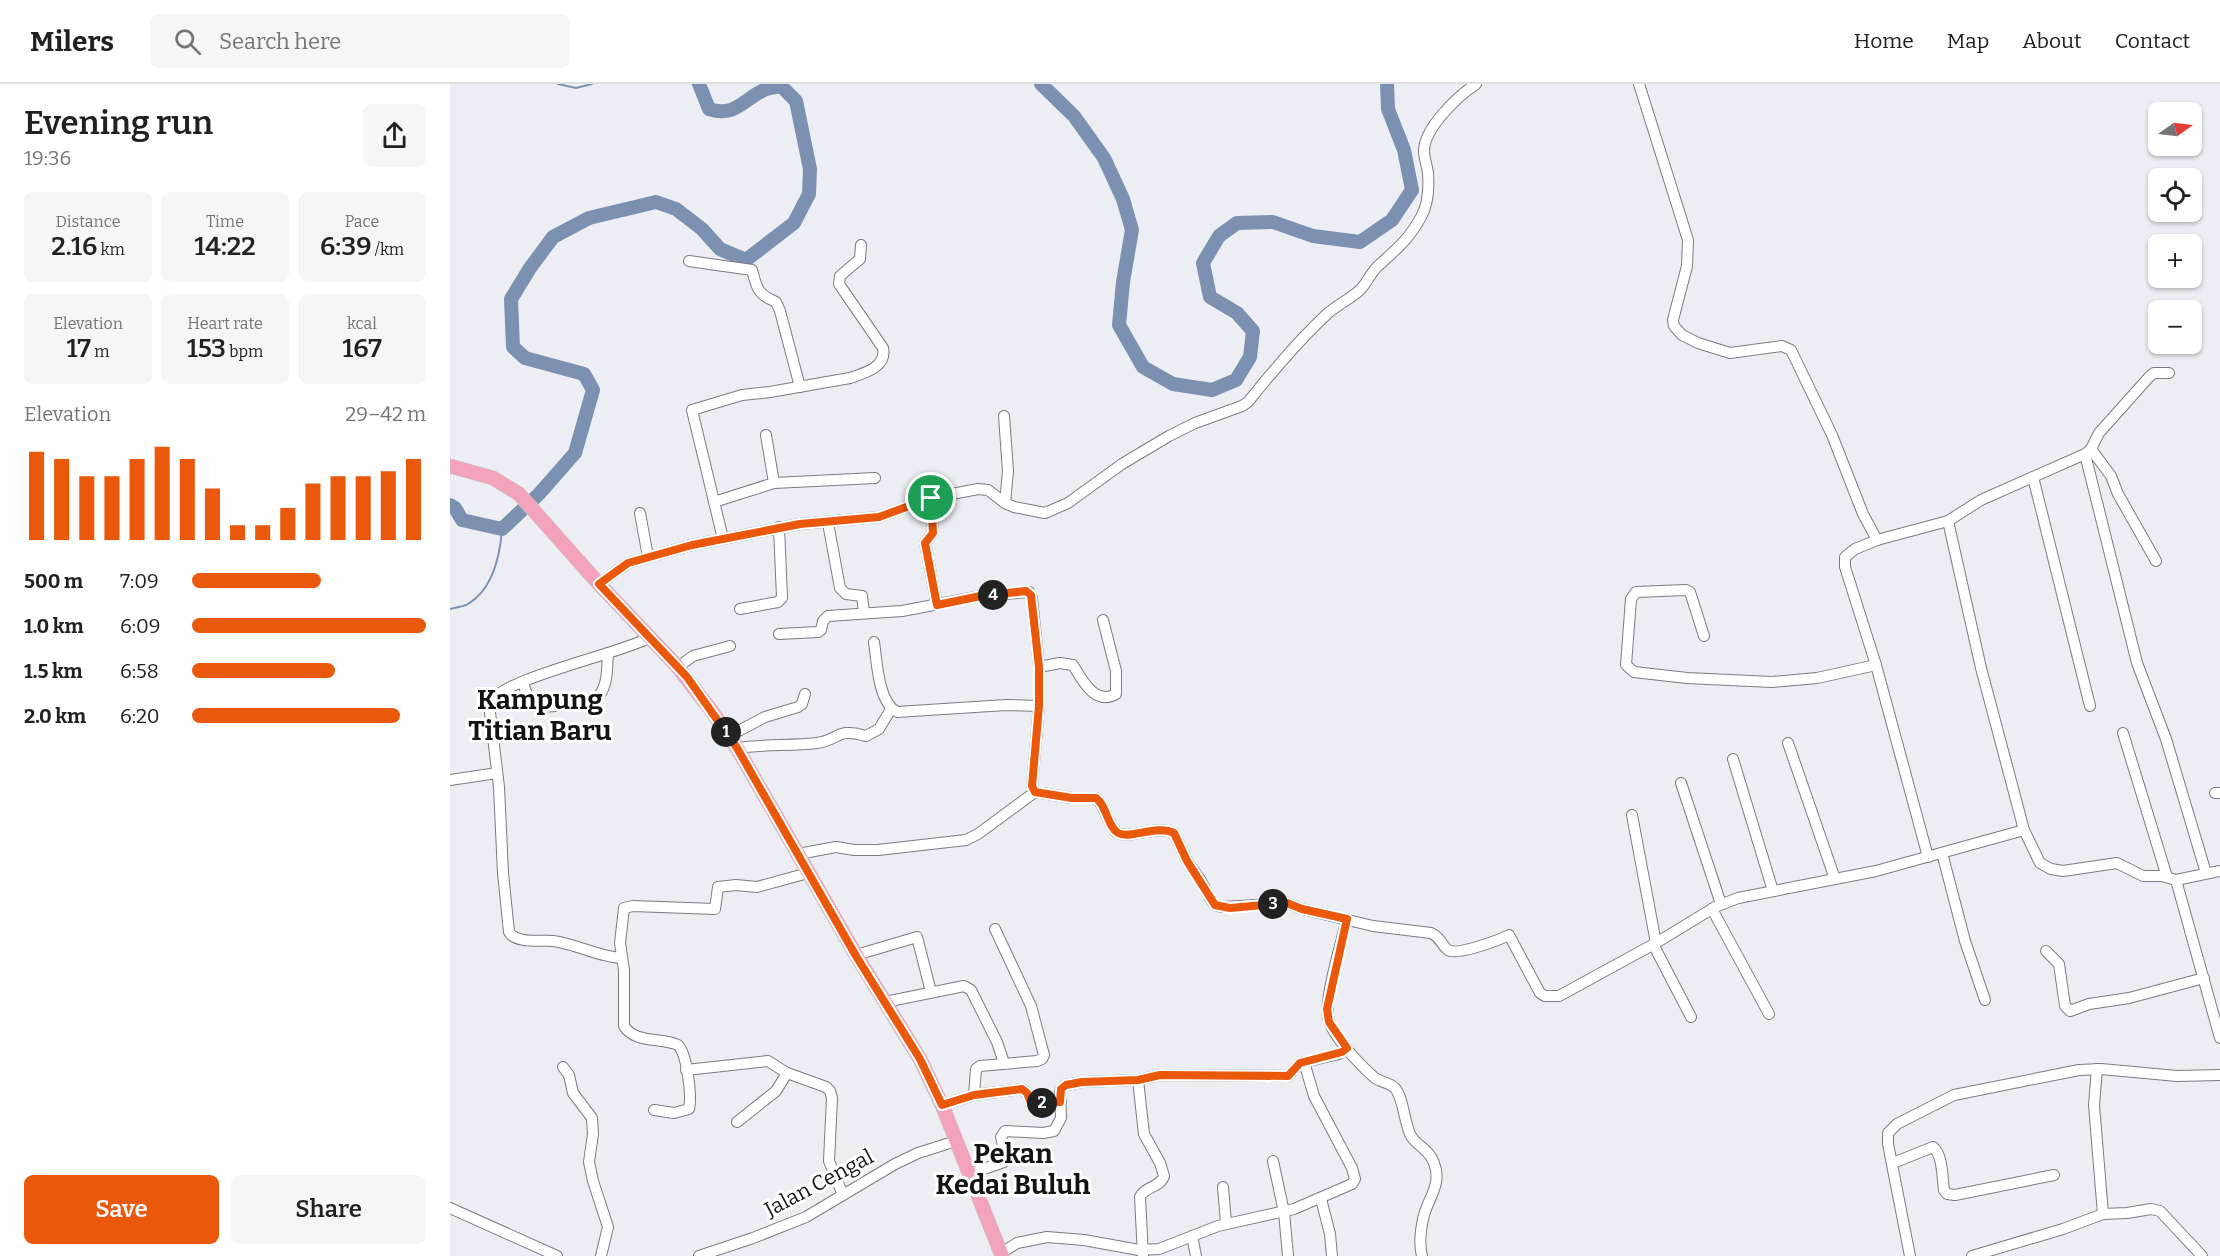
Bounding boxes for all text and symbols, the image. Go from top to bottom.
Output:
search box [150,14,570,68]
text: Milers [30,25,114,58]
icon: search [171,25,204,58]
text: Search here [219,28,341,55]
text: Home [1854,28,1914,54]
text: Map [1947,28,1989,54]
text: About [2022,28,2082,54]
text: Contact [2115,28,2190,54]
north arrow [2148,102,2202,156]
map controls [2148,102,2202,354]
text: Evening run [24,103,213,143]
button: share [363,104,426,167]
text: 19:36 [24,146,71,170]
button: locate [2148,168,2202,222]
text: Distance [56,212,120,231]
text: Time [206,212,244,231]
text: Pace [345,212,379,231]
text: 2.16 [51,231,97,262]
text: 14:22 [194,231,256,262]
text: 6:39 [320,231,371,262]
button: + [2148,234,2202,288]
text: km [97,240,125,259]
text: /km [371,240,404,259]
button: − [2148,300,2202,354]
text: Elevation [53,314,123,333]
text: Heart rate [187,314,263,333]
text: kcal [347,314,377,333]
text: 17 [67,333,91,364]
text: 153 [187,333,226,364]
text: 167 [342,333,382,364]
text: m [91,342,109,361]
text: bpm [226,342,263,361]
text: Elevation [24,402,111,426]
text: 29–42 m [345,402,426,426]
pin [905,472,956,523]
icon: arrive [914,481,947,514]
text: 500 m [24,569,83,593]
text: 7:09 [120,569,159,593]
pin: 4 [978,580,1008,610]
text: 4 [988,585,998,604]
text: 1.0 km [24,614,84,638]
text: 6:09 [120,614,161,638]
text: 1.5 km [24,659,83,683]
text: 6:58 [120,659,159,683]
district label: Kampung Titian Baru [468,684,612,747]
text: 2.0 km [24,704,86,728]
text: 6:20 [120,704,160,728]
pin: 1 [711,717,741,747]
text: 1 [723,722,729,741]
pin: 3 [1258,889,1288,919]
text: 3 [1268,894,1278,913]
pin: 2 [1027,1088,1057,1118]
text: 2 [1037,1093,1047,1112]
district label: Pekan Kedai Buluh [936,1138,1090,1201]
street label: Jalan Cengal [759,1143,878,1223]
button: Save [24,1175,219,1244]
button: Share [231,1175,426,1244]

